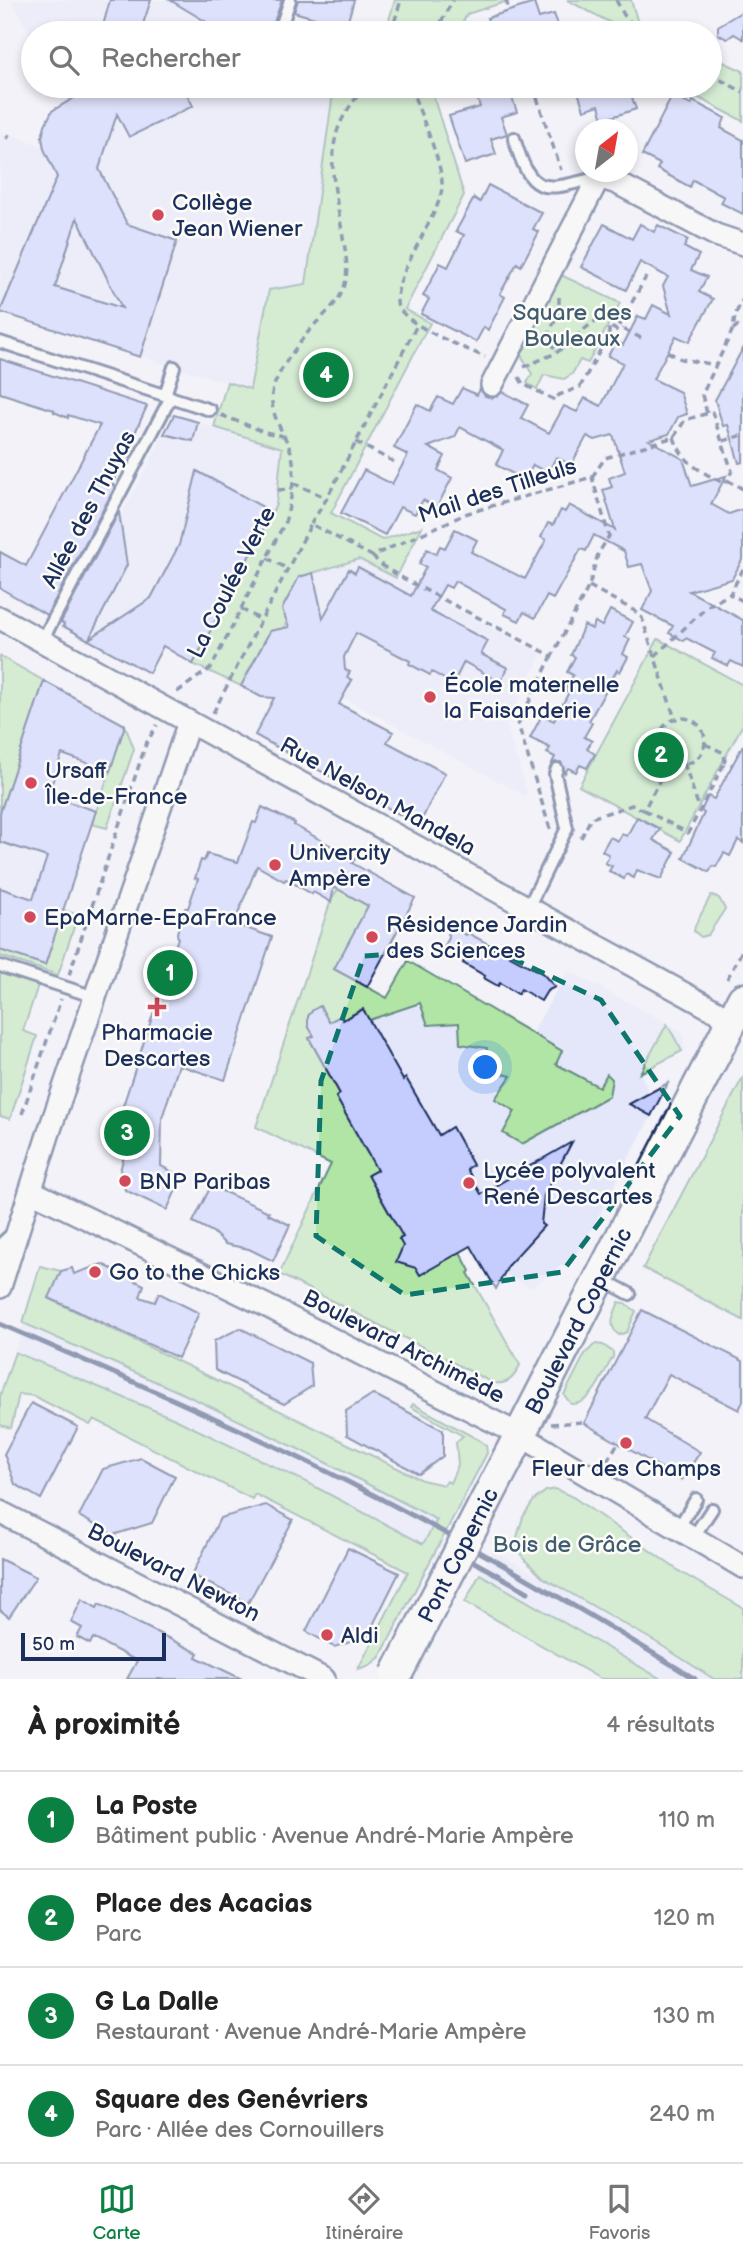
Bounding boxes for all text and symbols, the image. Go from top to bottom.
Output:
search box [21,21,722,98]
icon: search [45,41,83,79]
text: Rechercher [101,44,240,75]
north arrow [575,119,638,182]
place label: Collège Jean Wiener [172,189,303,243]
marker: Collège Jean Wiener [150,207,166,223]
park label: Square des Bouleaux [512,299,632,353]
pin: 4 [303,349,349,401]
street label: Allée des Thuyas [36,426,142,593]
street label: Mail des Tilleuls [415,452,580,530]
street label: La Coulée Verte [182,502,282,663]
place label: École maternelle la Faisanderie [444,671,619,725]
marker: École maternelle la Faisanderie [422,689,438,705]
pin: 2 [638,729,684,781]
street label: Rue Nelson Mandela [275,731,480,862]
place label: Ursaff Île-de-France [44,757,187,811]
marker: Ursaff Île-de-France [23,775,39,791]
place label: Univercity Ampère [289,839,391,893]
marker: Univercity Ampère [267,857,283,873]
place label: EpaMarne-EpaFrance [44,904,277,932]
marker: EpaMarne-EpaFrance [22,909,38,925]
place label: Résidence Jardin des Sciences [386,911,568,965]
marker: Résidence Jardin des Sciences [364,929,380,945]
pin: 1 [147,947,193,999]
marker: Pharmacie Descartes [149,999,165,1015]
place label: Pharmacie Descartes [101,1019,213,1073]
your location [468,1050,502,1084]
pin: 3 [104,1107,150,1159]
place label: Lycée polyvalent René Descartes [483,1157,656,1211]
place label: BNP Paribas [139,1168,270,1196]
marker: BNP Paribas [117,1173,133,1189]
marker: Lycée polyvalent René Descartes [461,1175,477,1191]
street label: Boulevard Copernic [520,1223,639,1419]
place label: Go to the Chicks [109,1259,280,1287]
marker: Go to the Chicks [87,1264,103,1280]
street label: Boulevard Archimède [298,1284,509,1410]
marker: Fleur des Champs [618,1435,634,1451]
place label: Fleur des Champs [531,1455,721,1483]
street label: Pont Copernic [412,1483,505,1628]
street label: Boulevard Newton [83,1517,264,1628]
park label: Bois de Grâce [493,1531,641,1559]
place label: Aldi [341,1622,379,1650]
marker: Aldi [319,1627,335,1643]
scale bar [21,1630,166,1662]
text: 50 m [32,1633,75,1656]
text: À proximité [28,1707,180,1743]
text: 4 résultats [606,1711,715,1739]
text: La Poste [95,1791,197,1822]
text: 1 [46,1806,56,1834]
text: 110 m [658,1806,715,1834]
text: Bâtiment public · Avenue André-Marie Ampère [95,1822,574,1850]
text: Place des Acacias [95,1889,312,1920]
text: 2 [44,1904,58,1932]
text: 120 m [654,1904,715,1932]
text: Parc [95,1920,142,1948]
text: G La Dalle [95,1987,219,2018]
text: 3 [44,2002,58,2030]
text: 130 m [653,2002,715,2030]
text: Restaurant · Avenue André-Marie Ampère [95,2018,526,2046]
text: Square des Genévriers [95,2085,368,2116]
text: 4 [44,2100,58,2128]
text: 240 m [649,2100,715,2128]
text: Parc · Allée des Cornouillers [95,2116,384,2144]
tab: Carte [93,2180,140,2245]
tab: Itinéraire [326,2180,403,2245]
tab: Favoris [588,2180,650,2245]

